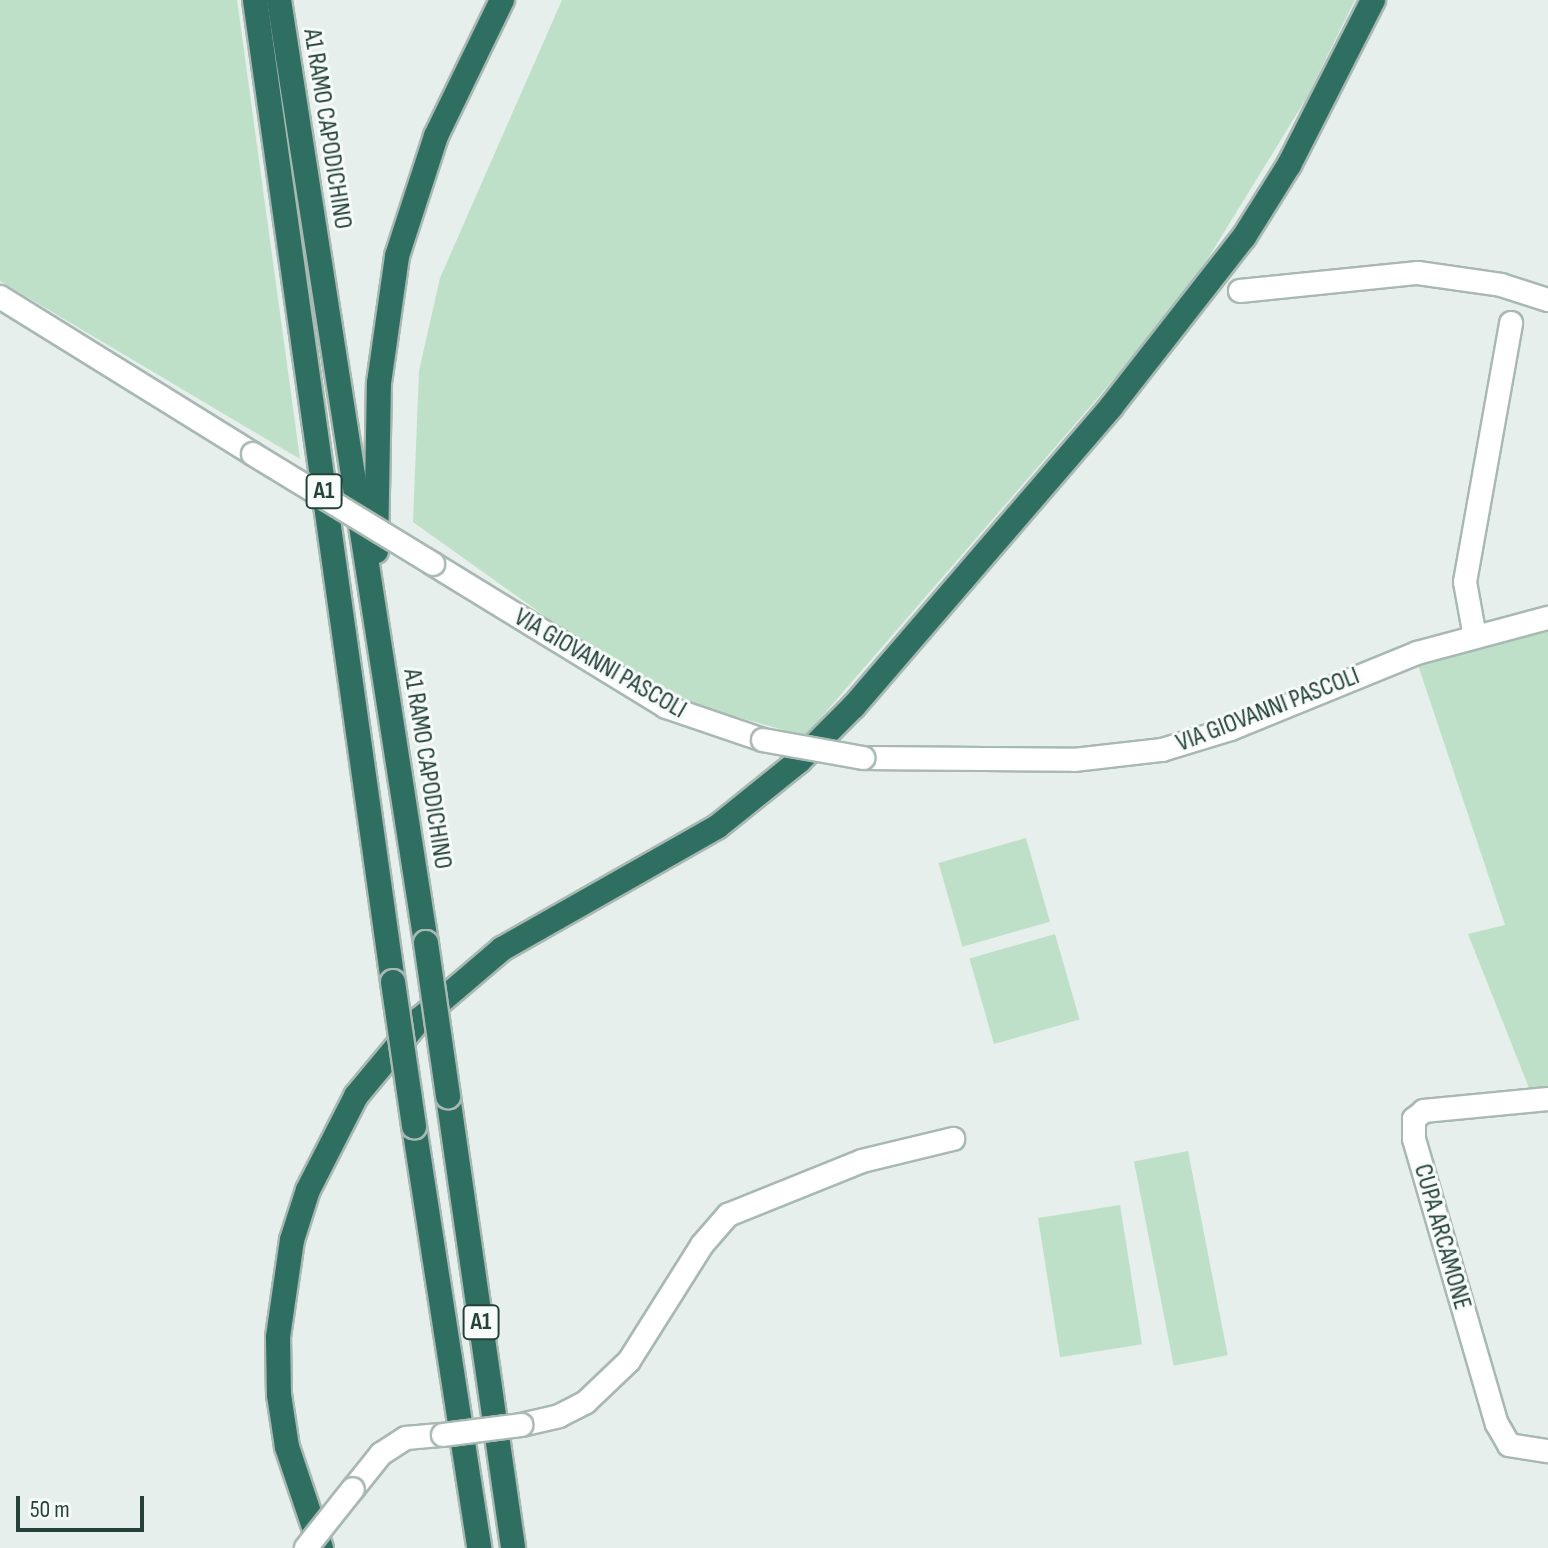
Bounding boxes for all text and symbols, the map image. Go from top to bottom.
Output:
street label: A1 RAMO CAPODICHINO [296,27,358,231]
road number: A1 [304,471,344,511]
street label: VIA GIOVANNI PASCOLI [508,602,692,726]
street label: VIA GIOVANNI PASCOLI [1172,661,1364,759]
street label: A1 RAMO CAPODICHINO [396,667,458,871]
street label: CUPA ARCAMONE [1406,1161,1478,1313]
road number: A1 [461,1302,501,1342]
scale bar [20,1480,148,1530]
text: 50 m [30,1495,70,1524]

